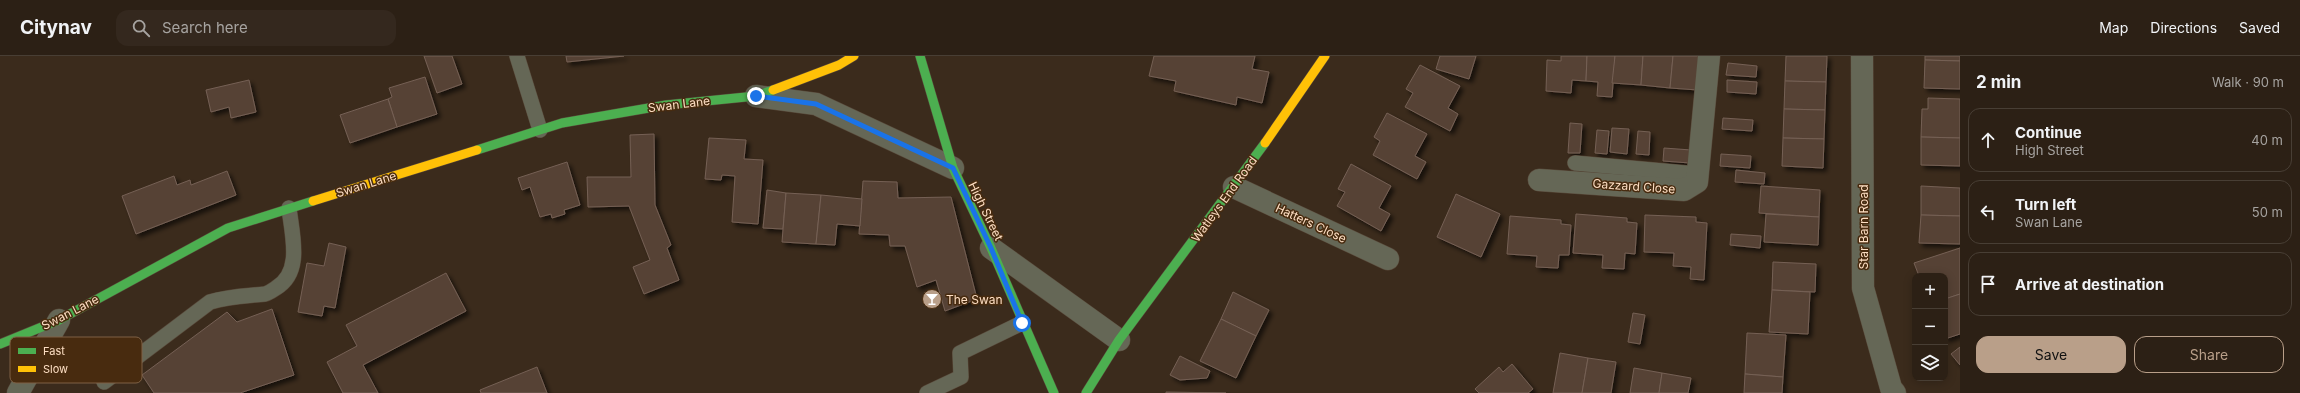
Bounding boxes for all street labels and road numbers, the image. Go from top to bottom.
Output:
street label: Swan Lane [647,93,711,115]
street label: Watleys End Road [1188,153,1260,245]
street label: Swan Lane [334,168,398,200]
street label: Gazzard Close [1592,176,1676,196]
street label: High Street [965,179,1007,243]
street label: Star Barn Road [1856,184,1871,270]
street label: Hatters Close [1273,200,1349,246]
street label: Swan Lane [39,291,101,333]

